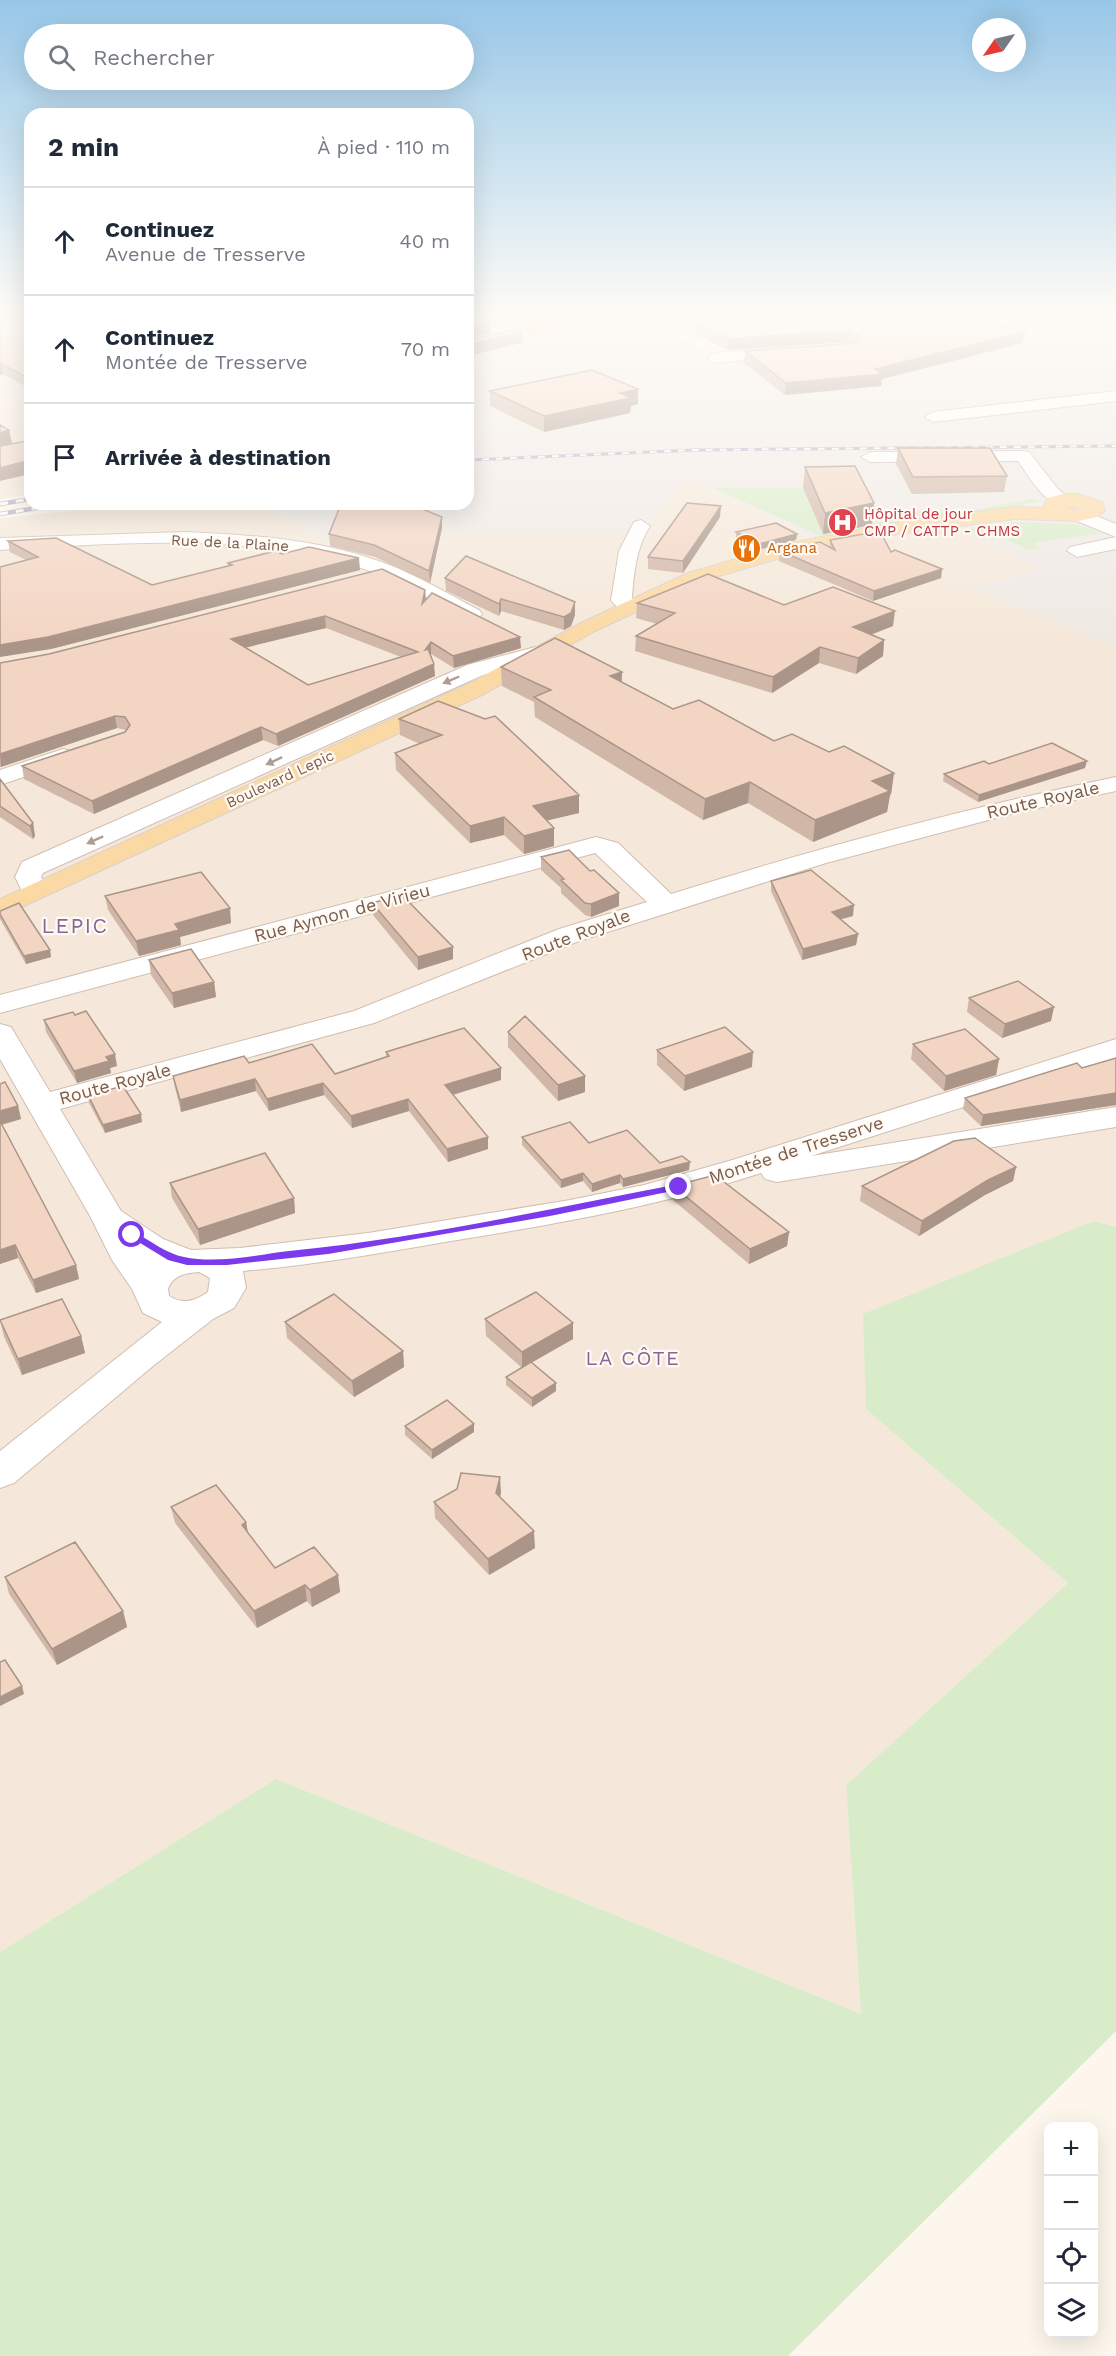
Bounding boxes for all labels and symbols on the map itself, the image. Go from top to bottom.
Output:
north arrow [972,18,1026,72]
place label: Hôpital de jour CMP / CATTP - CHMS [864,505,1020,540]
hospital icon: Hôpital de jour CMP / CATTP - CHMS [827,507,859,539]
street label: Rue de la Plaine [171,531,289,555]
restaurant icon: Argana [730,532,762,564]
place label: Argana [767,539,817,557]
one-way arrow [442,676,460,686]
street label: Boulevard Lepic [223,746,337,812]
one-way arrow [265,757,282,766]
street label: Route Royale [985,776,1101,823]
one-way arrow [87,836,104,845]
street label: Rue Aymon de Virieu [251,879,432,946]
street label: Route Royale [518,904,633,965]
district label: LEPIC [42,913,108,938]
street label: Route Royale [57,1058,173,1109]
street label: Montée de Tresserve [706,1111,886,1188]
route end [665,1173,691,1199]
route start [118,1221,144,1247]
district label: LA CÔTE [586,1346,680,1370]

